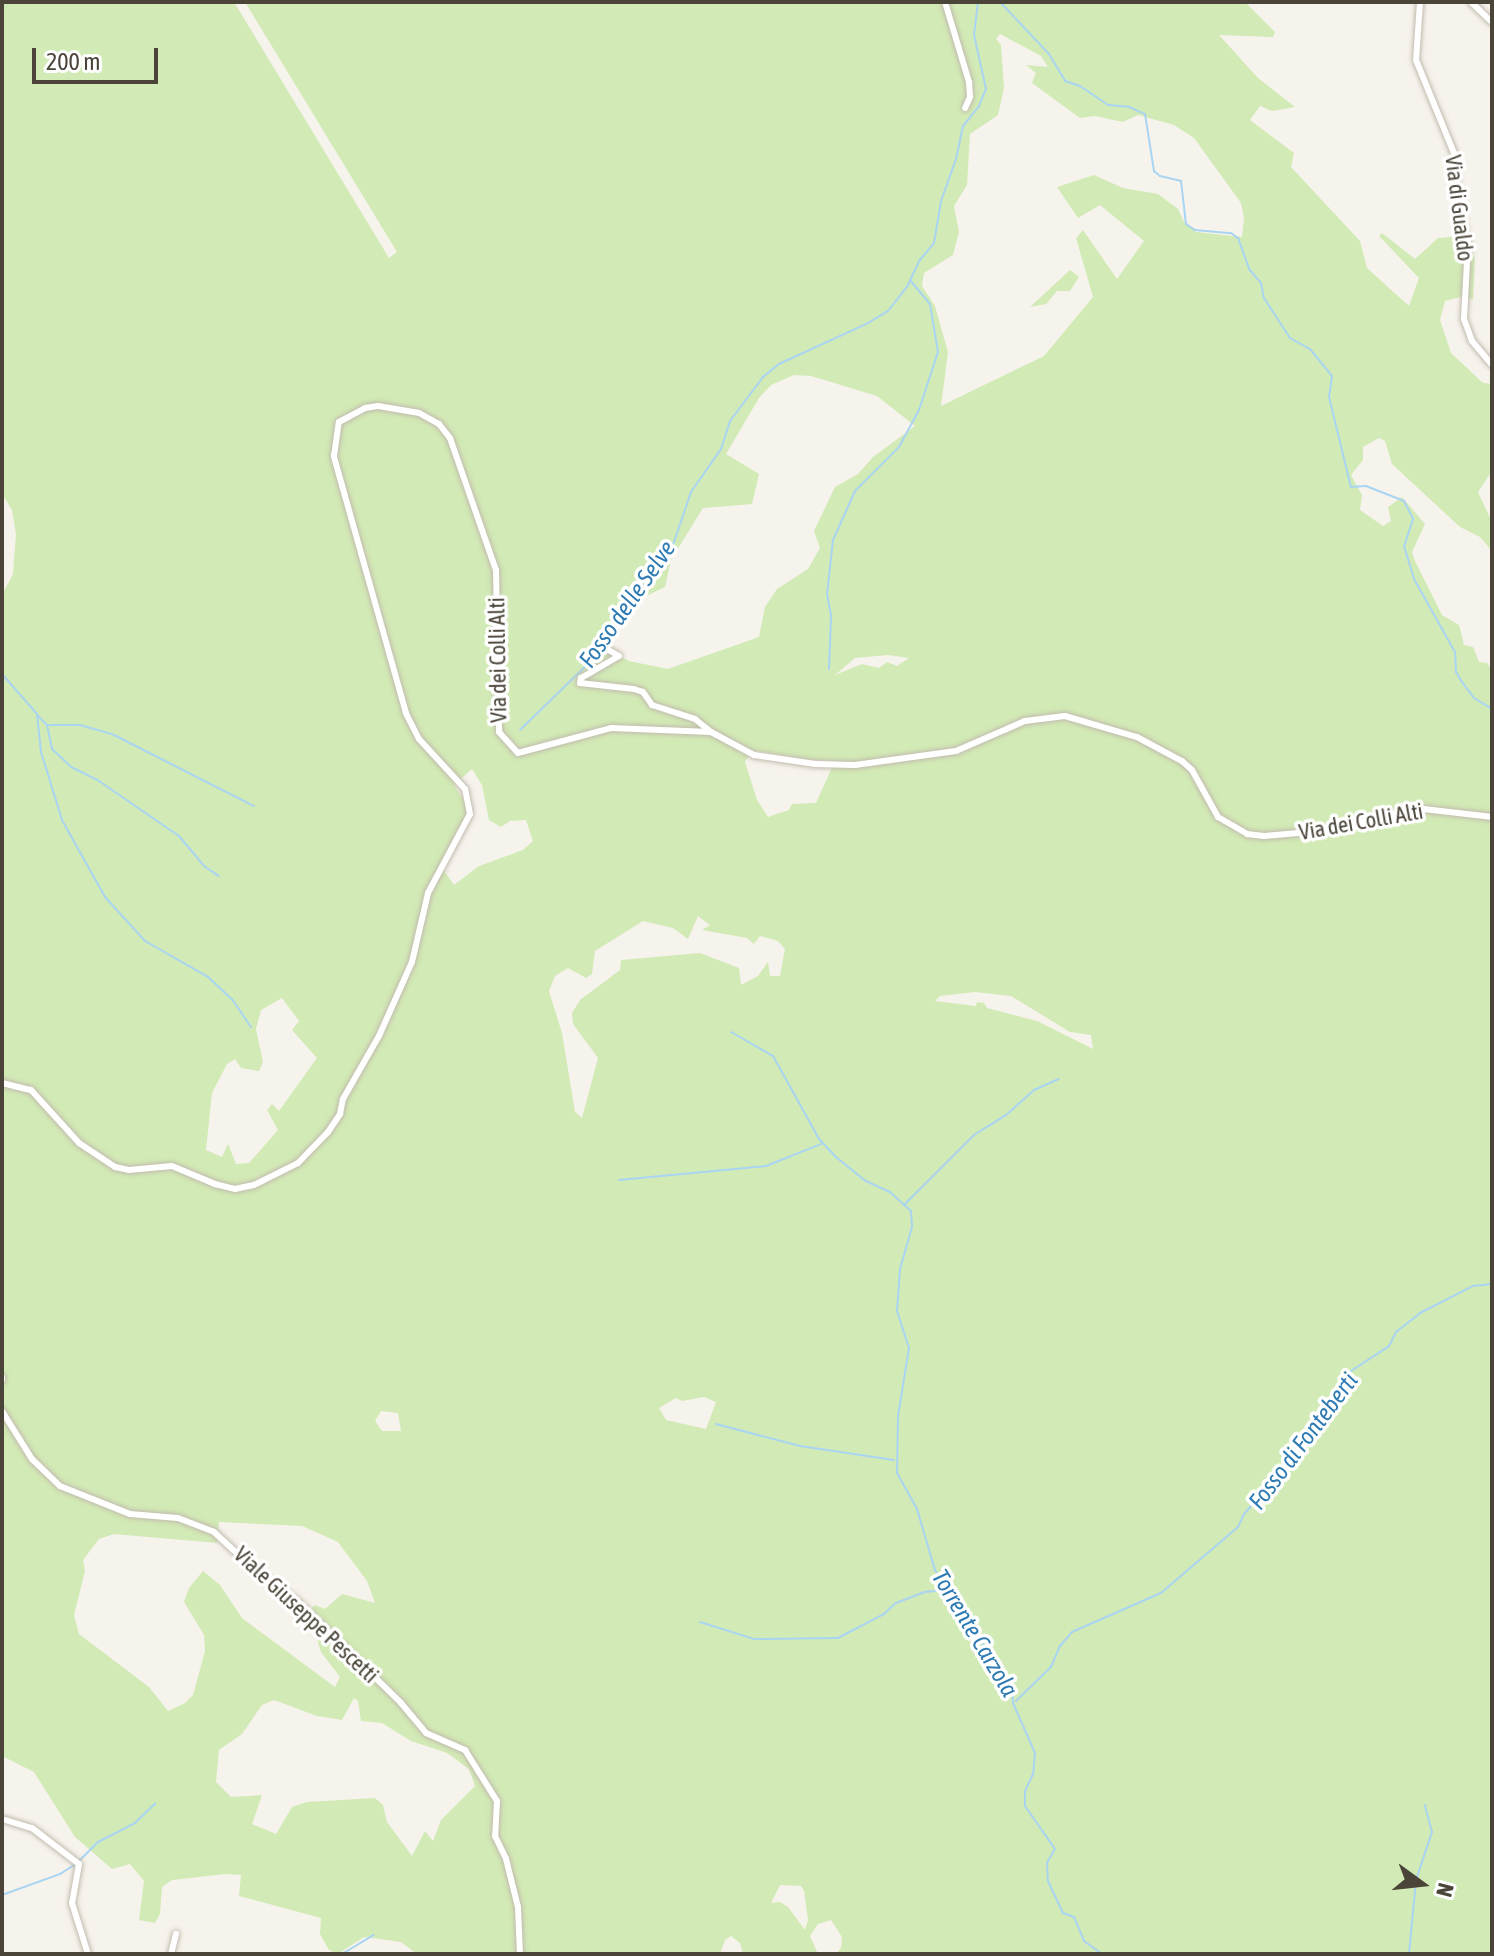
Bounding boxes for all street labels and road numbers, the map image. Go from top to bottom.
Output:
street label: Via di Gualdo [1439,154,1479,262]
street label: Via dei Colli Alti [484,597,512,723]
street label: Via dei Colli Alti [1297,798,1425,846]
street label: Viale Giuseppe Pescetti [228,1541,384,1689]

